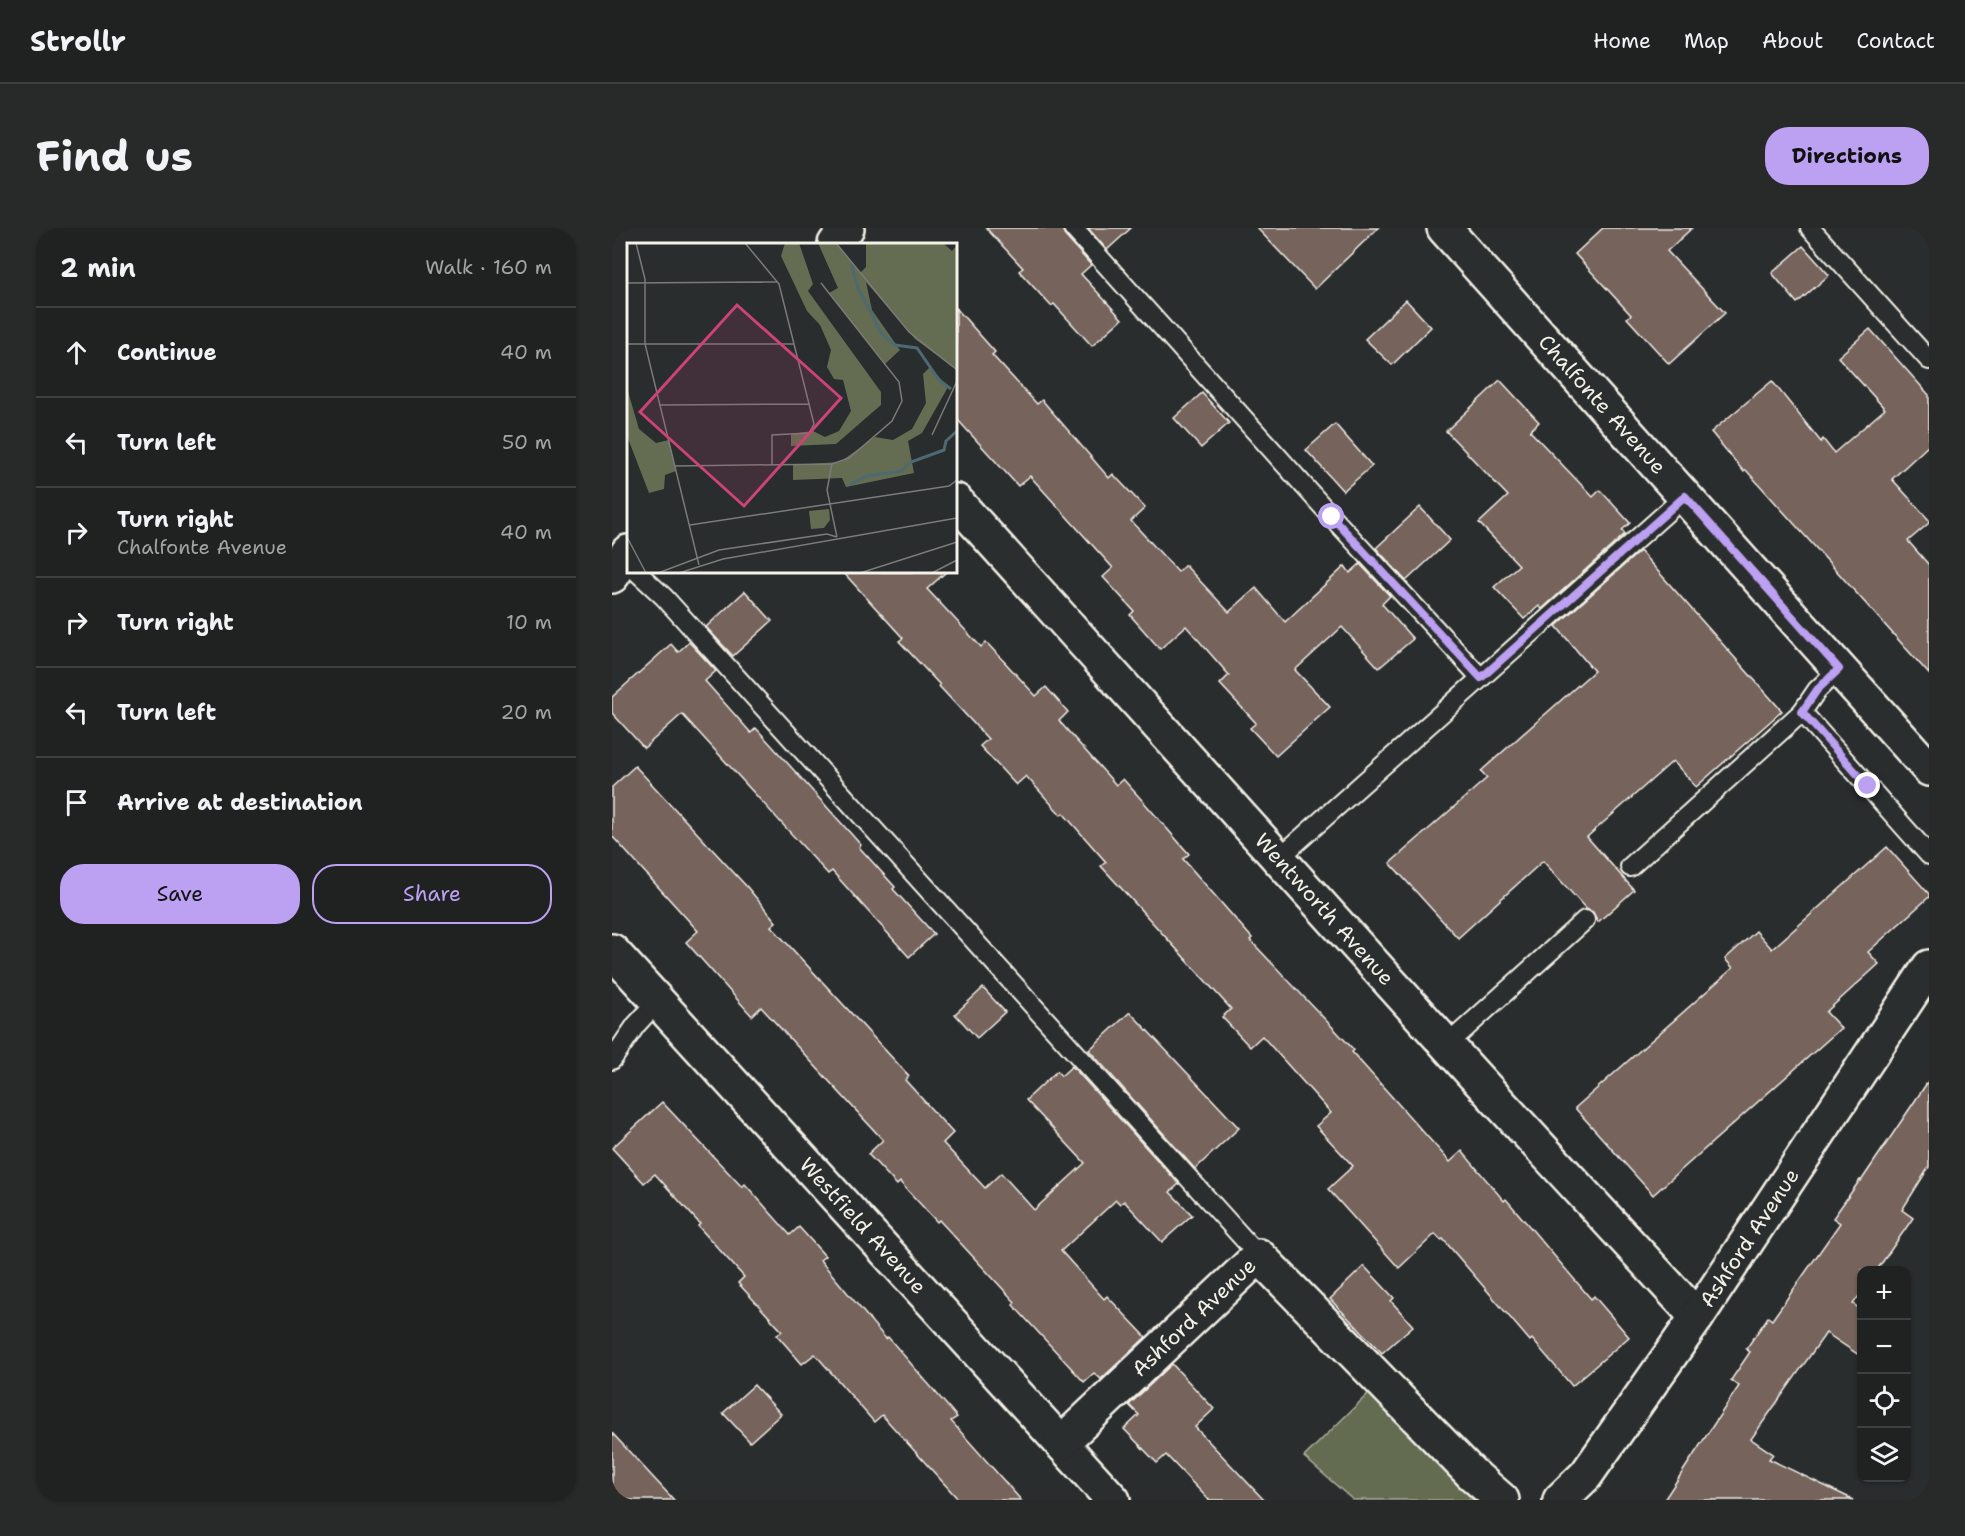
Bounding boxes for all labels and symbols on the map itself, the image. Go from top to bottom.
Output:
inset map [627,243,957,573]
street label: Chalfonte Avenue [1532,329,1672,480]
route start [1318,503,1344,529]
route end [1854,772,1880,798]
street label: Wentworth Avenue [1248,827,1400,991]
street label: Westfield Avenue [793,1151,932,1300]
street label: Ashford Avenue [1693,1163,1806,1313]
street label: Ashford Avenue [1126,1252,1262,1383]

